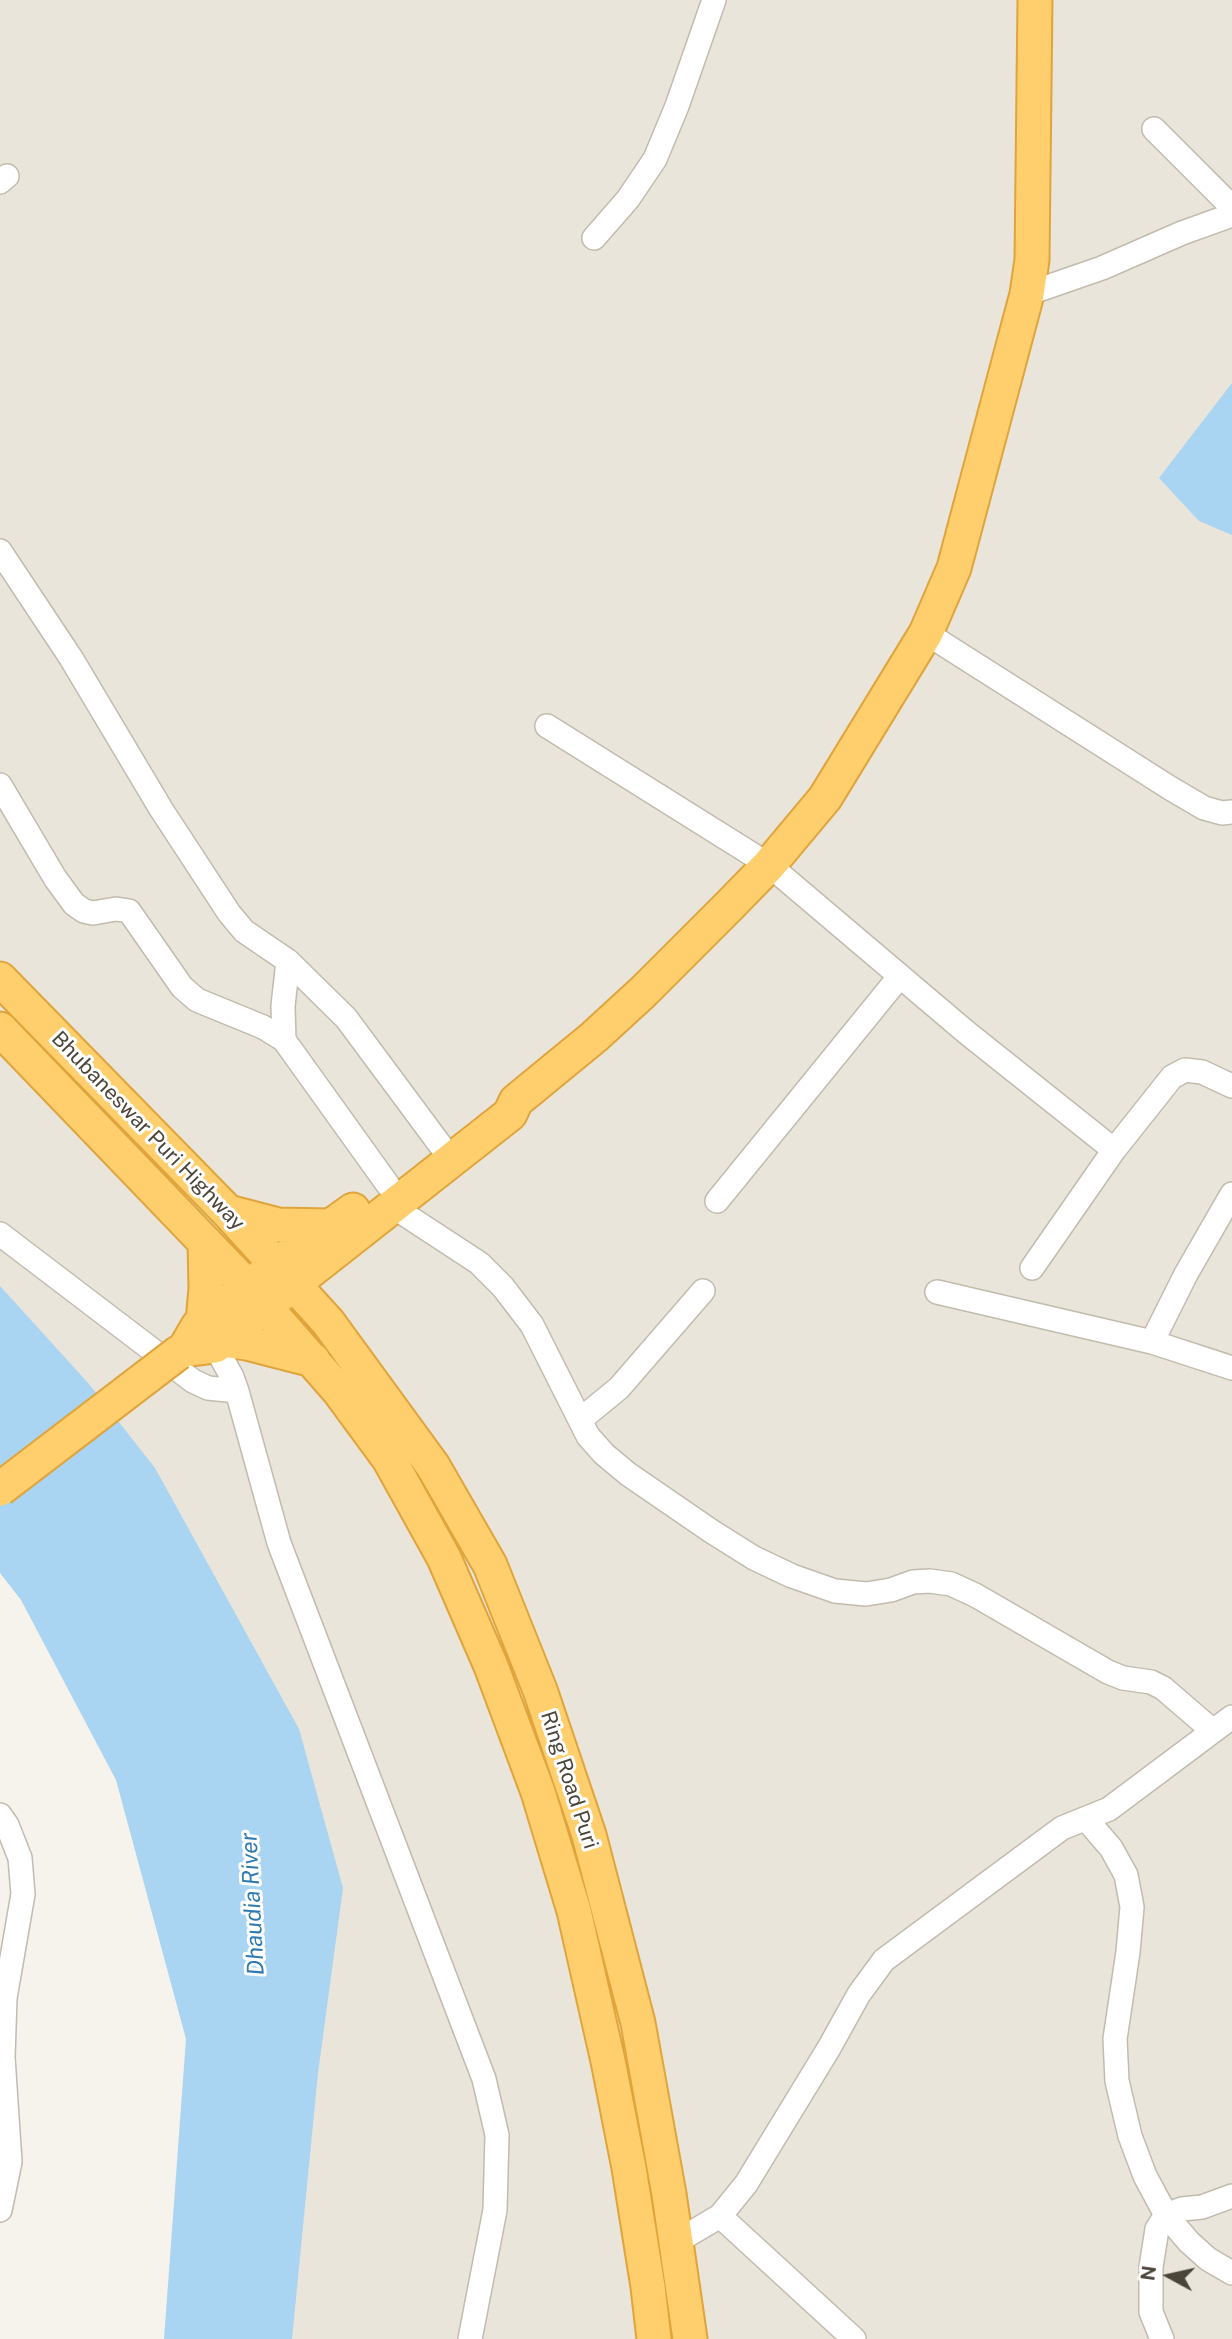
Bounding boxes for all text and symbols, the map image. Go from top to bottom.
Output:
street label: Bhubaneswar Puri Highway [46,1026,250,1236]
street label: Ring Road Puri [535,1708,603,1852]
water label: Dhaudia River [235,1832,271,1976]
north arrow [1134,2241,1204,2311]
text: N [1136,2264,1160,2282]

